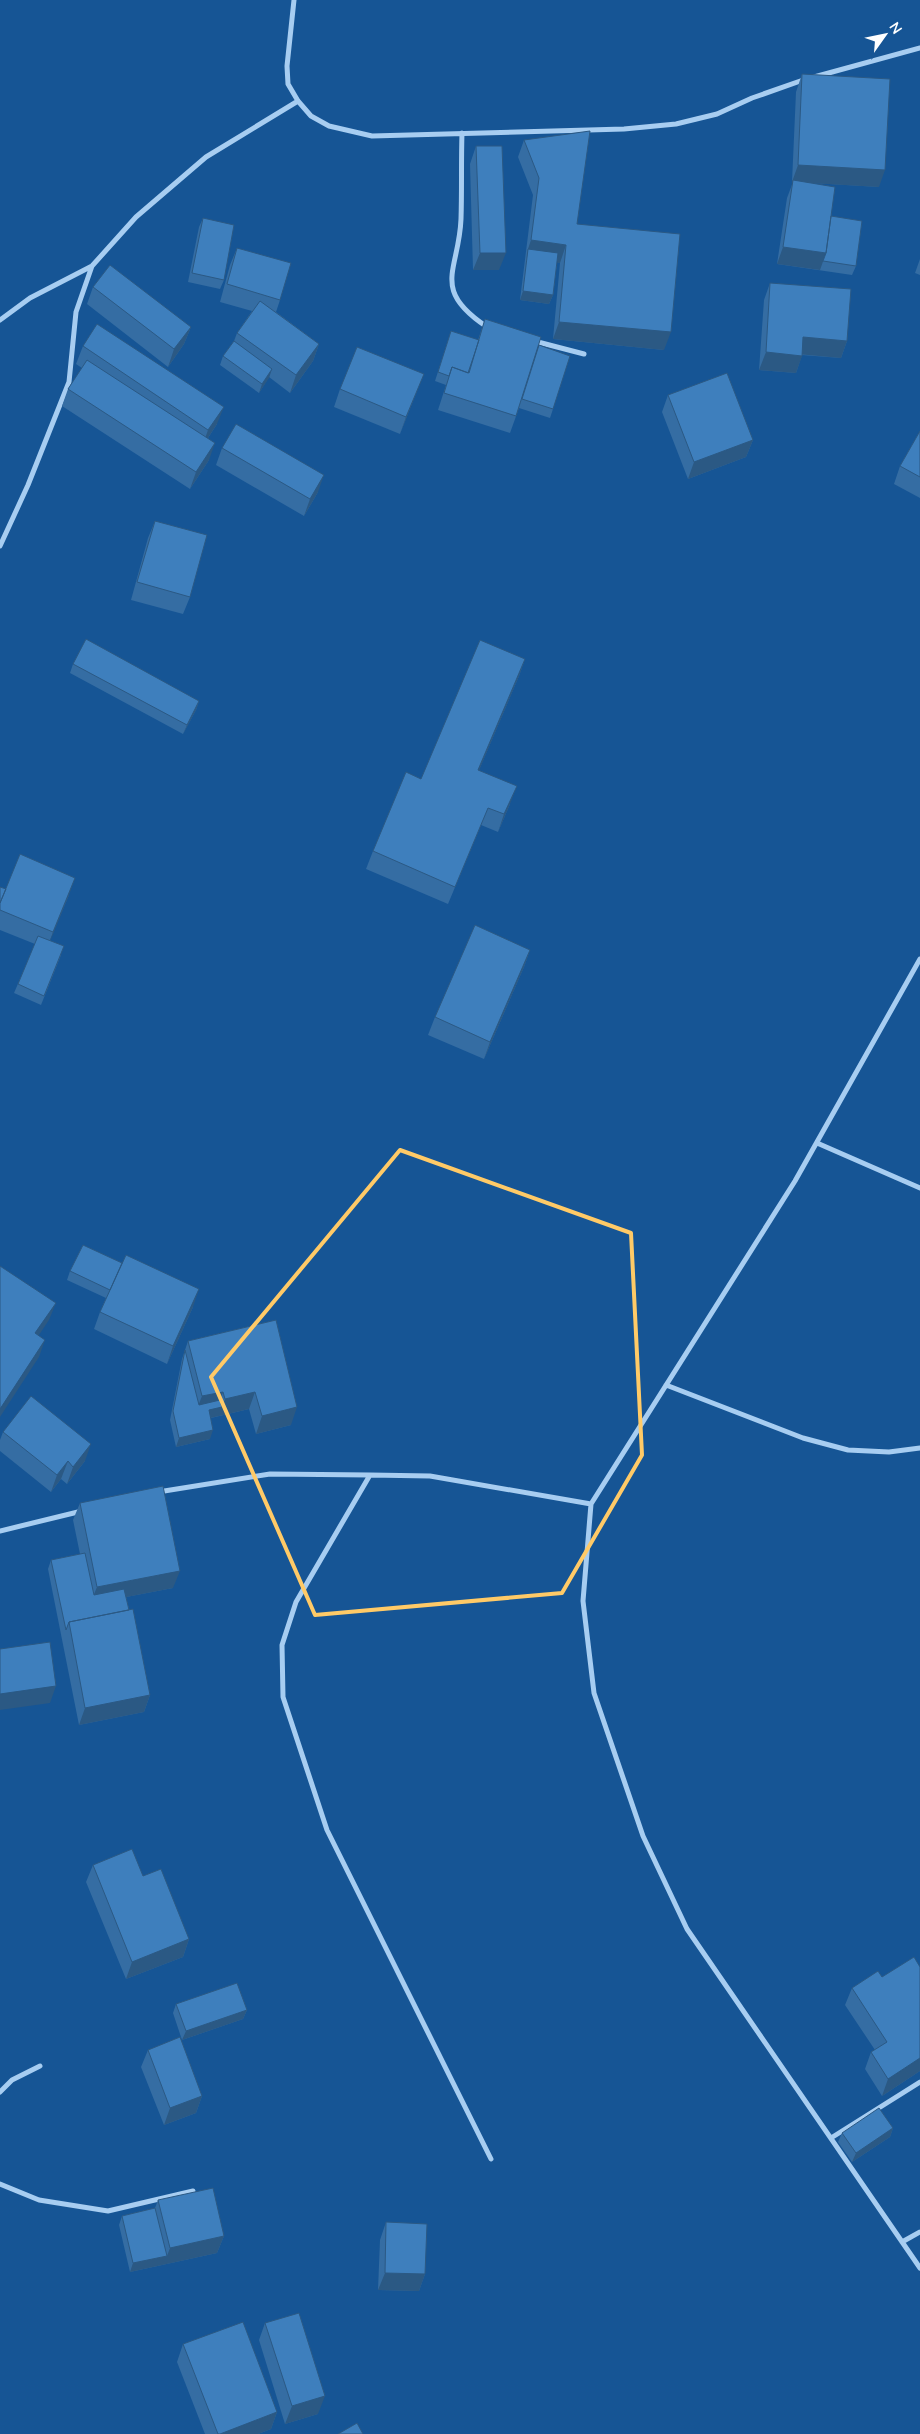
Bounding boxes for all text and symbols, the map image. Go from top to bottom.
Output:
north arrow [860,10,910,60]
text: N [885,19,906,37]

